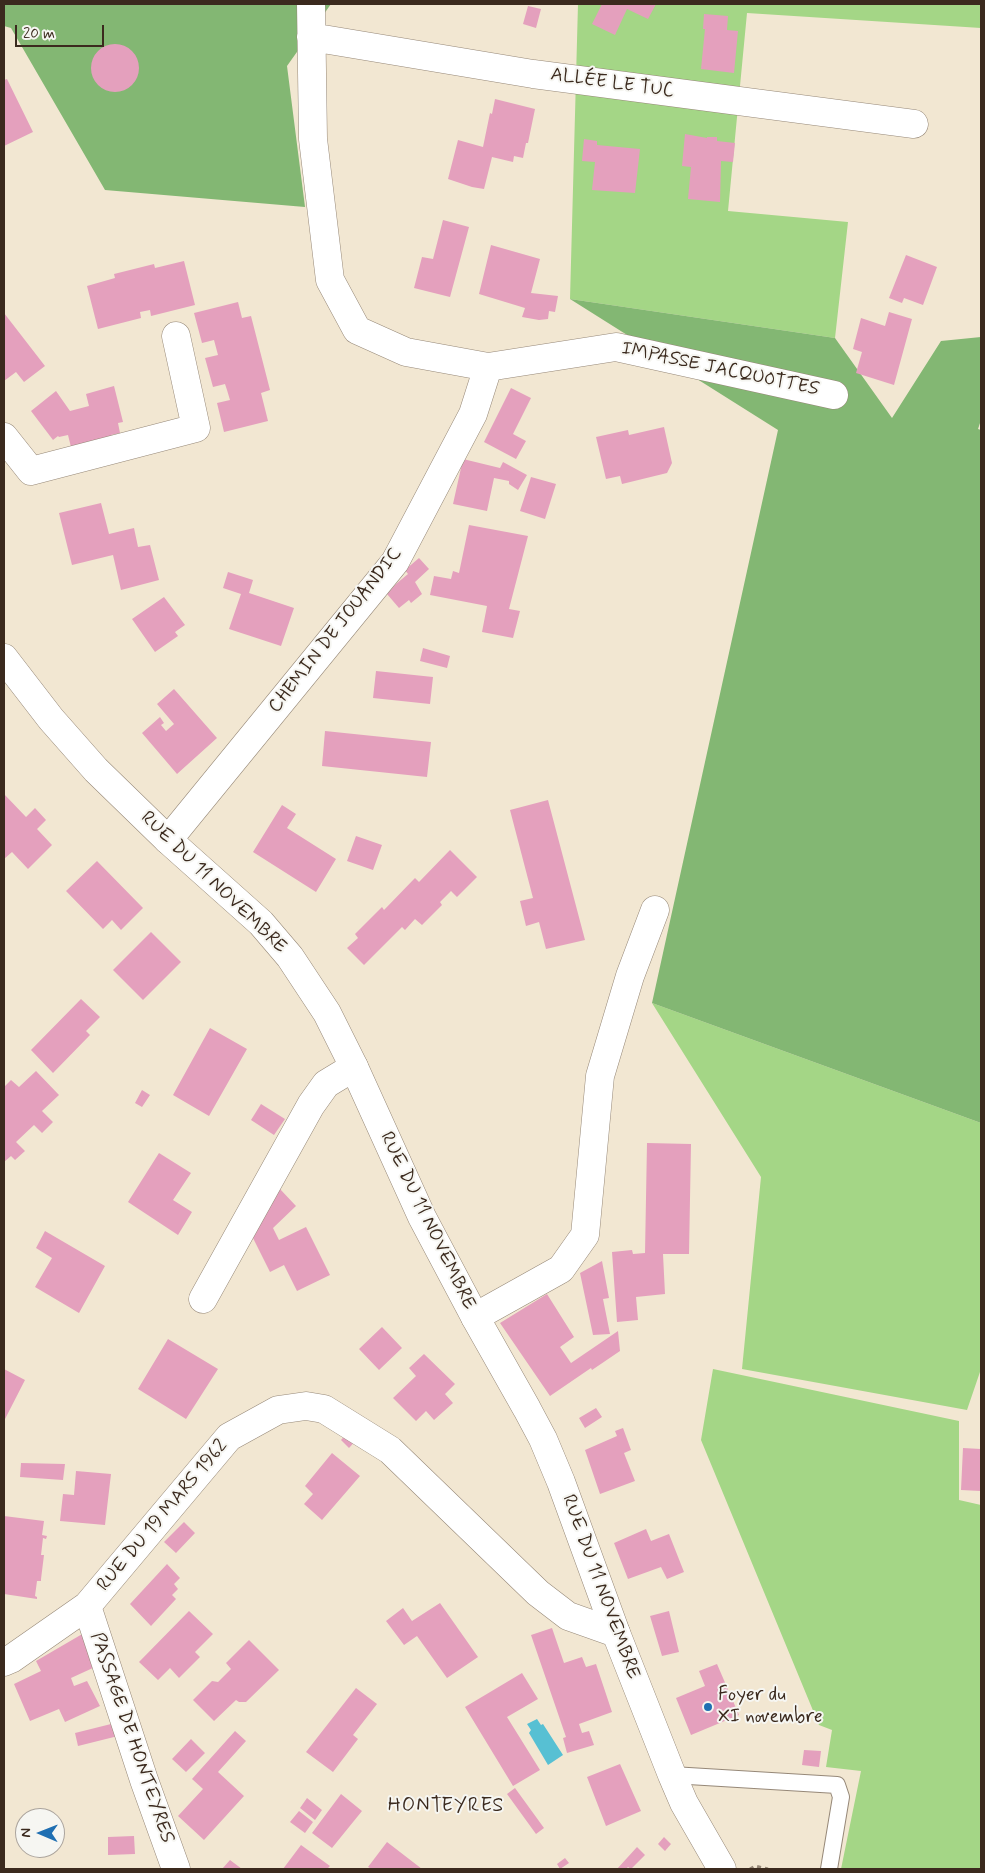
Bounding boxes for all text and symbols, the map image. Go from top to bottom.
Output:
scale bar [18,15,106,47]
text: 20 m [23,24,55,44]
street label: ALLÉE LE TUC [549,64,675,104]
street label: IMPASSE JACQUOTTES [619,338,821,402]
street label: CHEMIN DE JOUANDIC [264,544,408,718]
street label: RUE DU 11 NOVEMBRE [135,807,291,959]
street label: RUE DU 11 NOVEMBRE [374,1129,480,1313]
street label: RUE DU 19 MARS 1962 [93,1436,233,1596]
street label: RUE DU 11 NOVEMBRE [556,1492,644,1682]
street label: PASSAGE DE HONTEYRES [84,1630,178,1846]
place label: Foyer du XI novembre [718,1685,823,1729]
marker: Foyer du XI novembre [702,1701,714,1713]
district label: HONTEYRES [383,1795,509,1819]
north arrow [15,1808,65,1858]
text: N [17,1828,35,1838]

